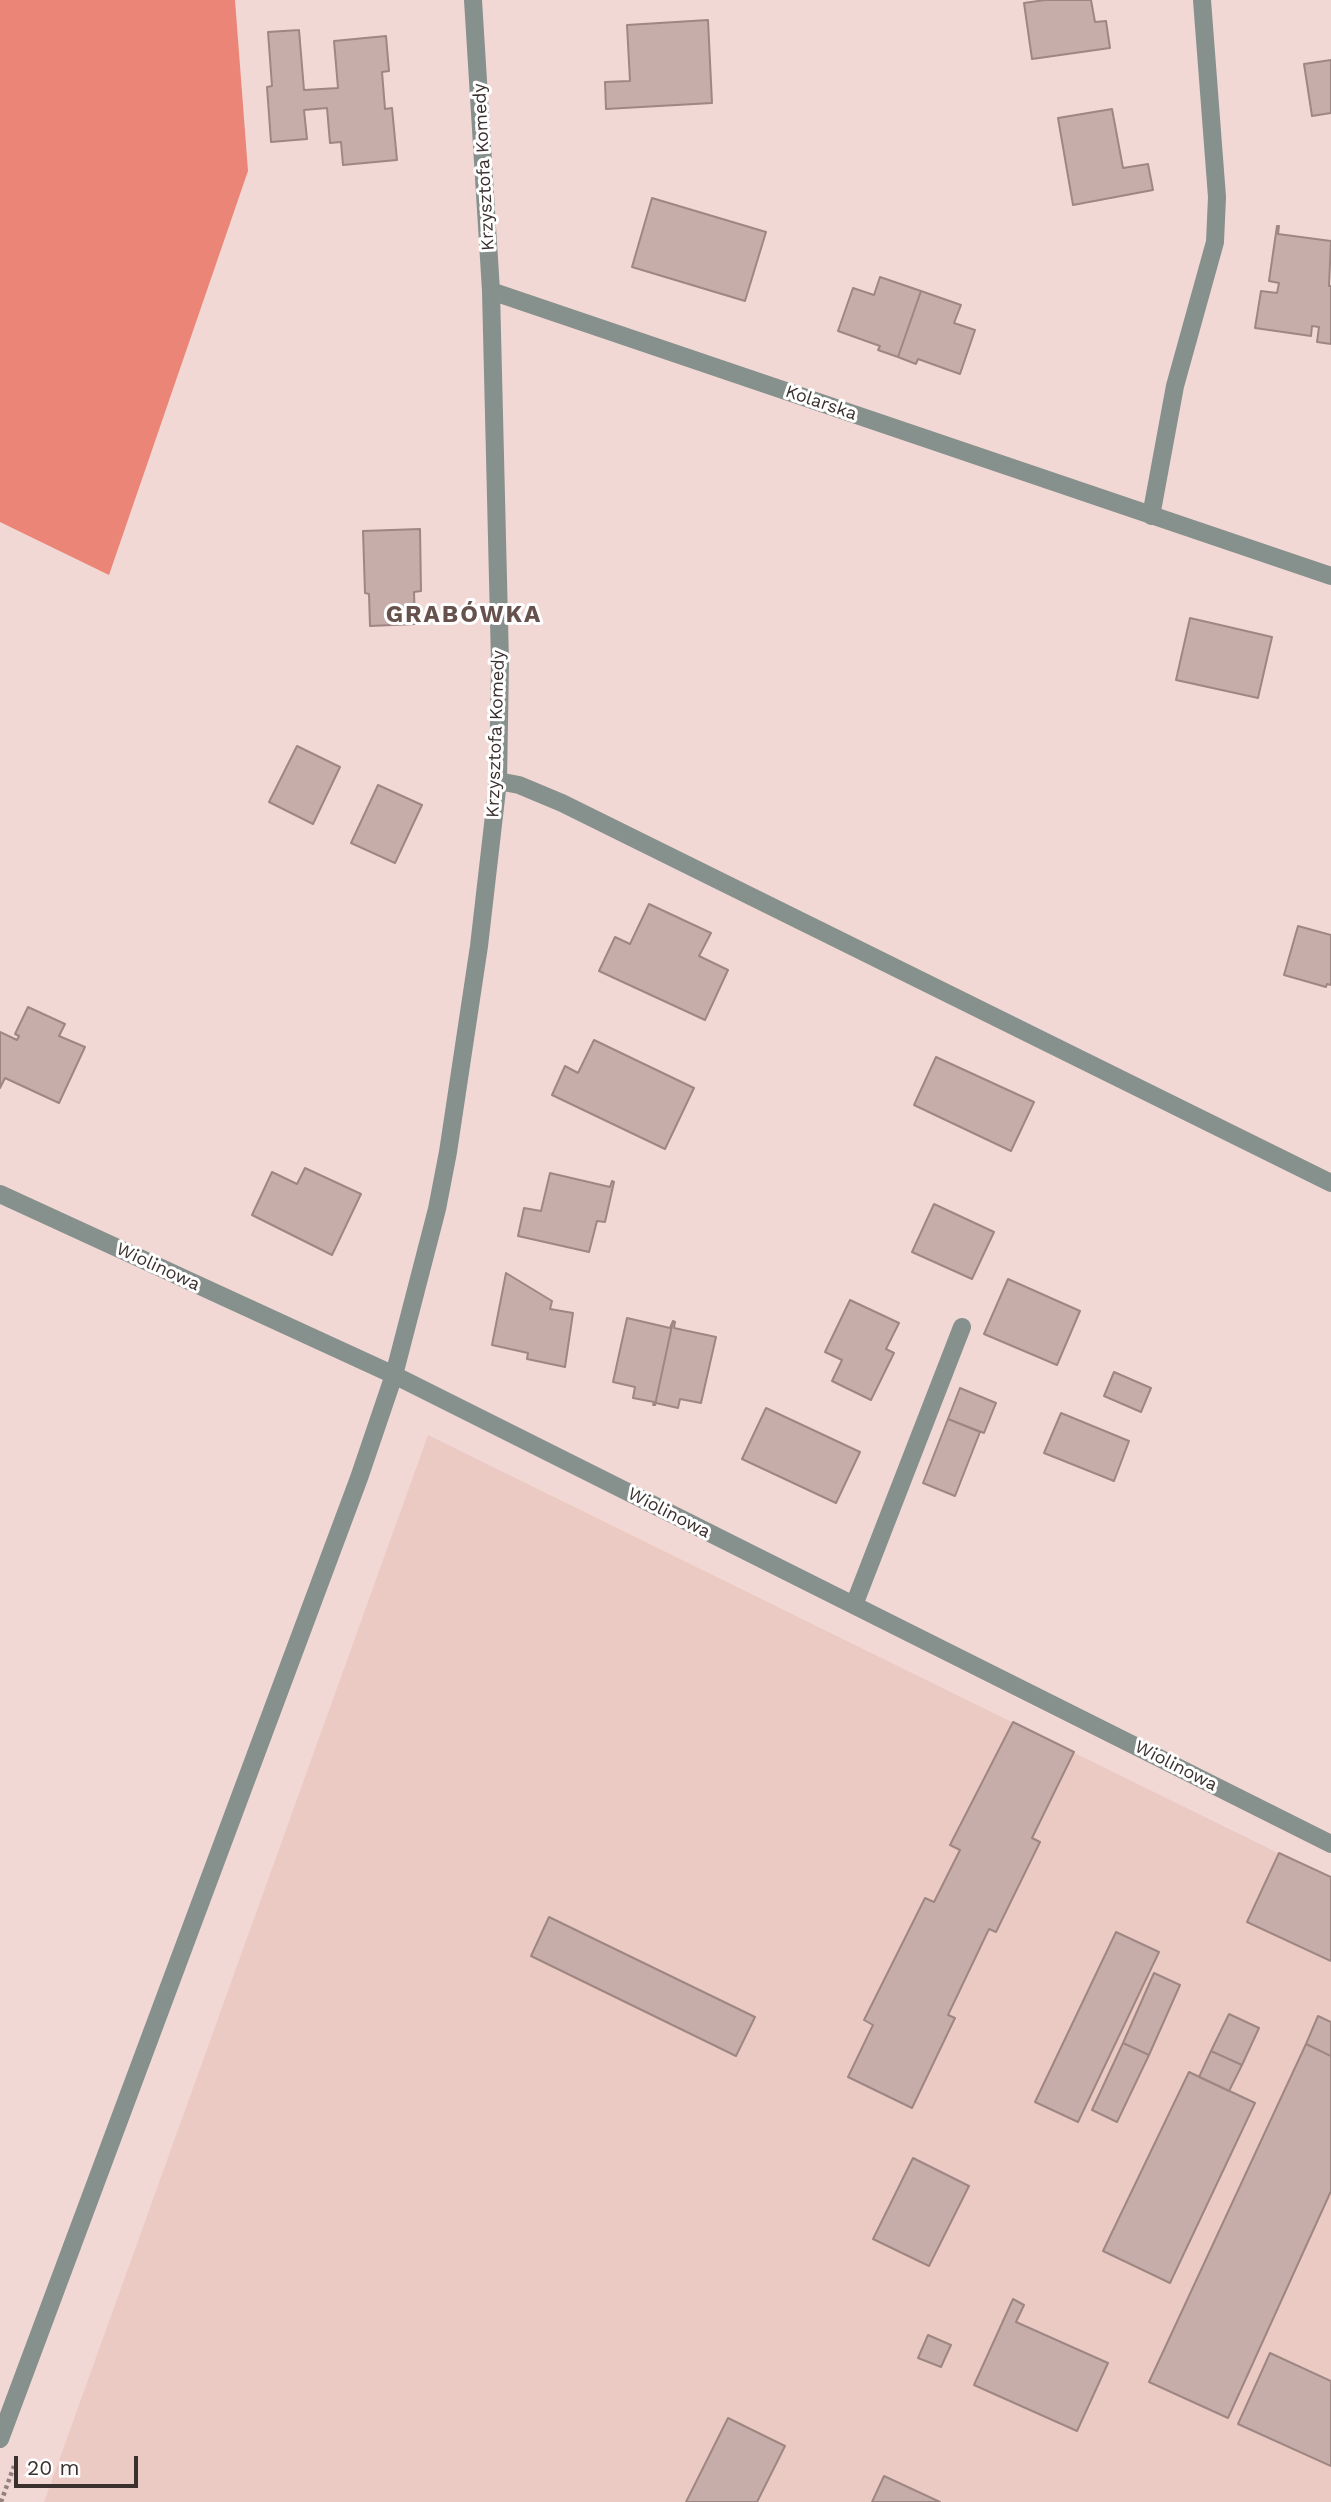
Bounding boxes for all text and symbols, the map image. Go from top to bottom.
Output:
street label: Krzysztofa Komedy [469,83,499,251]
street label: Kolarska [782,381,860,425]
district label: GRABÓWKA [387,601,541,629]
street label: Krzysztofa Komedy [482,650,510,818]
street label: Wiolinowa [113,1238,203,1296]
street label: Wiolinowa [624,1483,714,1543]
street label: Wiolinowa [1131,1736,1221,1796]
scale bar [18,2442,142,2486]
text: 20 m [27,2455,79,2480]

